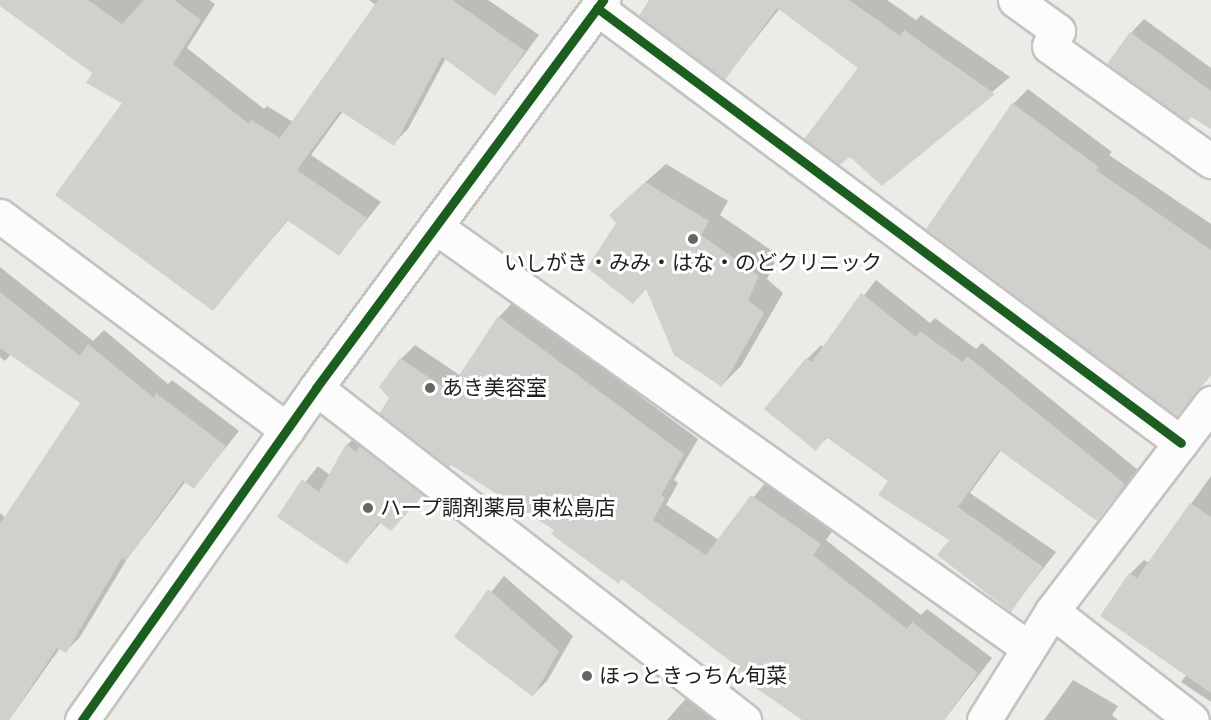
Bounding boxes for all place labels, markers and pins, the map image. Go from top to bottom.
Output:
marker: いしがき・みみ・はな・のどクリニック [684,230,702,248]
place label: いしがき・みみ・はな・のどクリニック [504,250,882,276]
place label: あき美容室 [442,375,547,401]
marker: あき美容室 [423,381,437,395]
place label: ハープ調剤薬局 東松島店 [380,495,617,521]
marker: ハープ調剤薬局 東松島店 [361,501,375,515]
place label: ほっときっちん旬菜 [599,663,788,689]
marker: ほっときっちん旬菜 [580,669,594,683]

